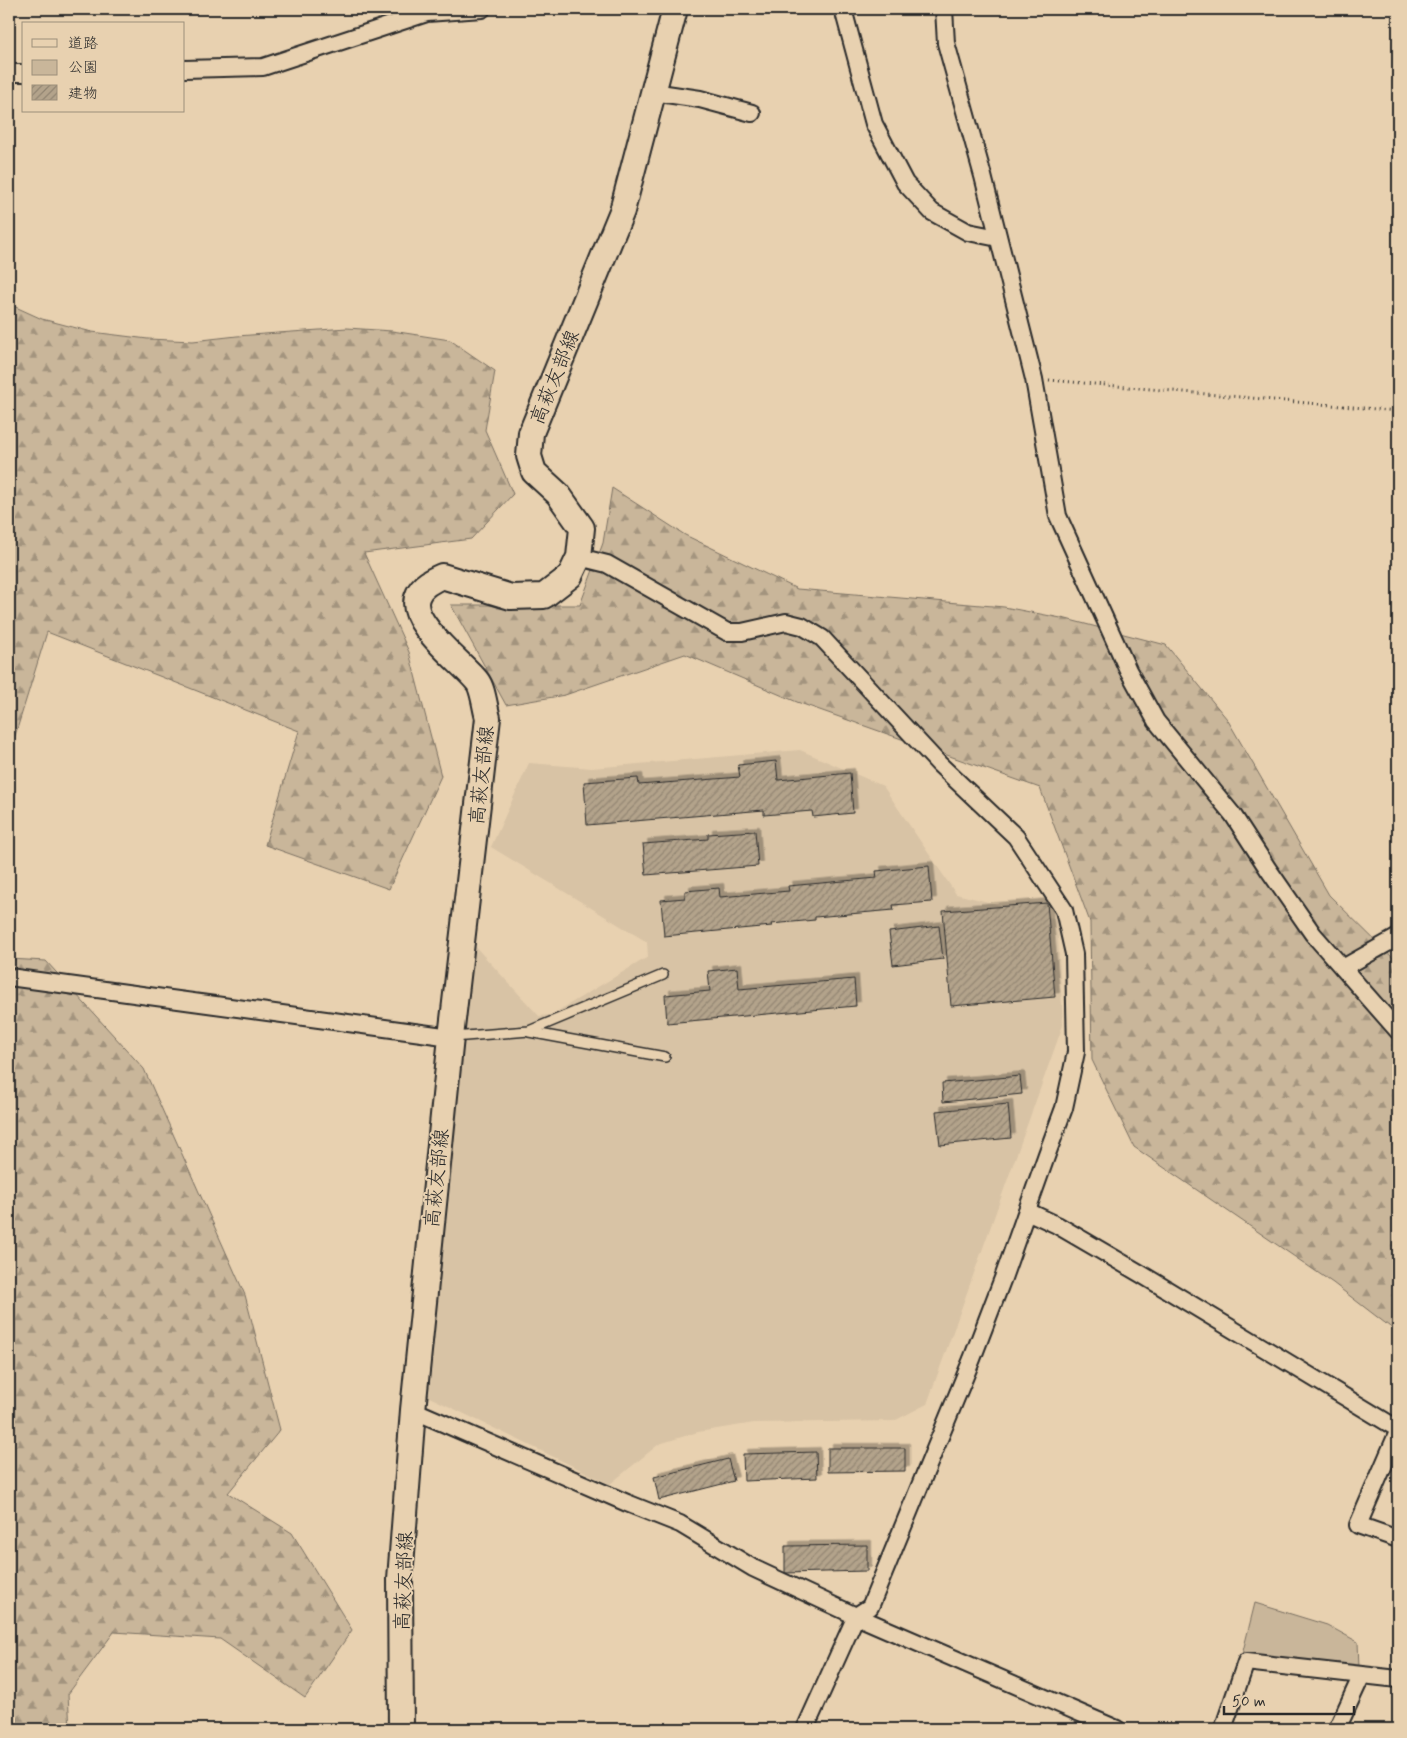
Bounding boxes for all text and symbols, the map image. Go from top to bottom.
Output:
legend [22,22,185,112]
text: 道路 [68,34,98,54]
text: 公園 [68,58,98,78]
text: 建物 [68,84,98,104]
street label: 高萩友部線 [524,326,587,429]
street label: 高萩友部線 [464,724,501,826]
street label: 高萩友部線 [419,1127,456,1229]
street label: 高萩友部線 [389,1531,420,1631]
scale bar [1224,1683,1354,1715]
text: 50 m [1232,1692,1266,1712]

